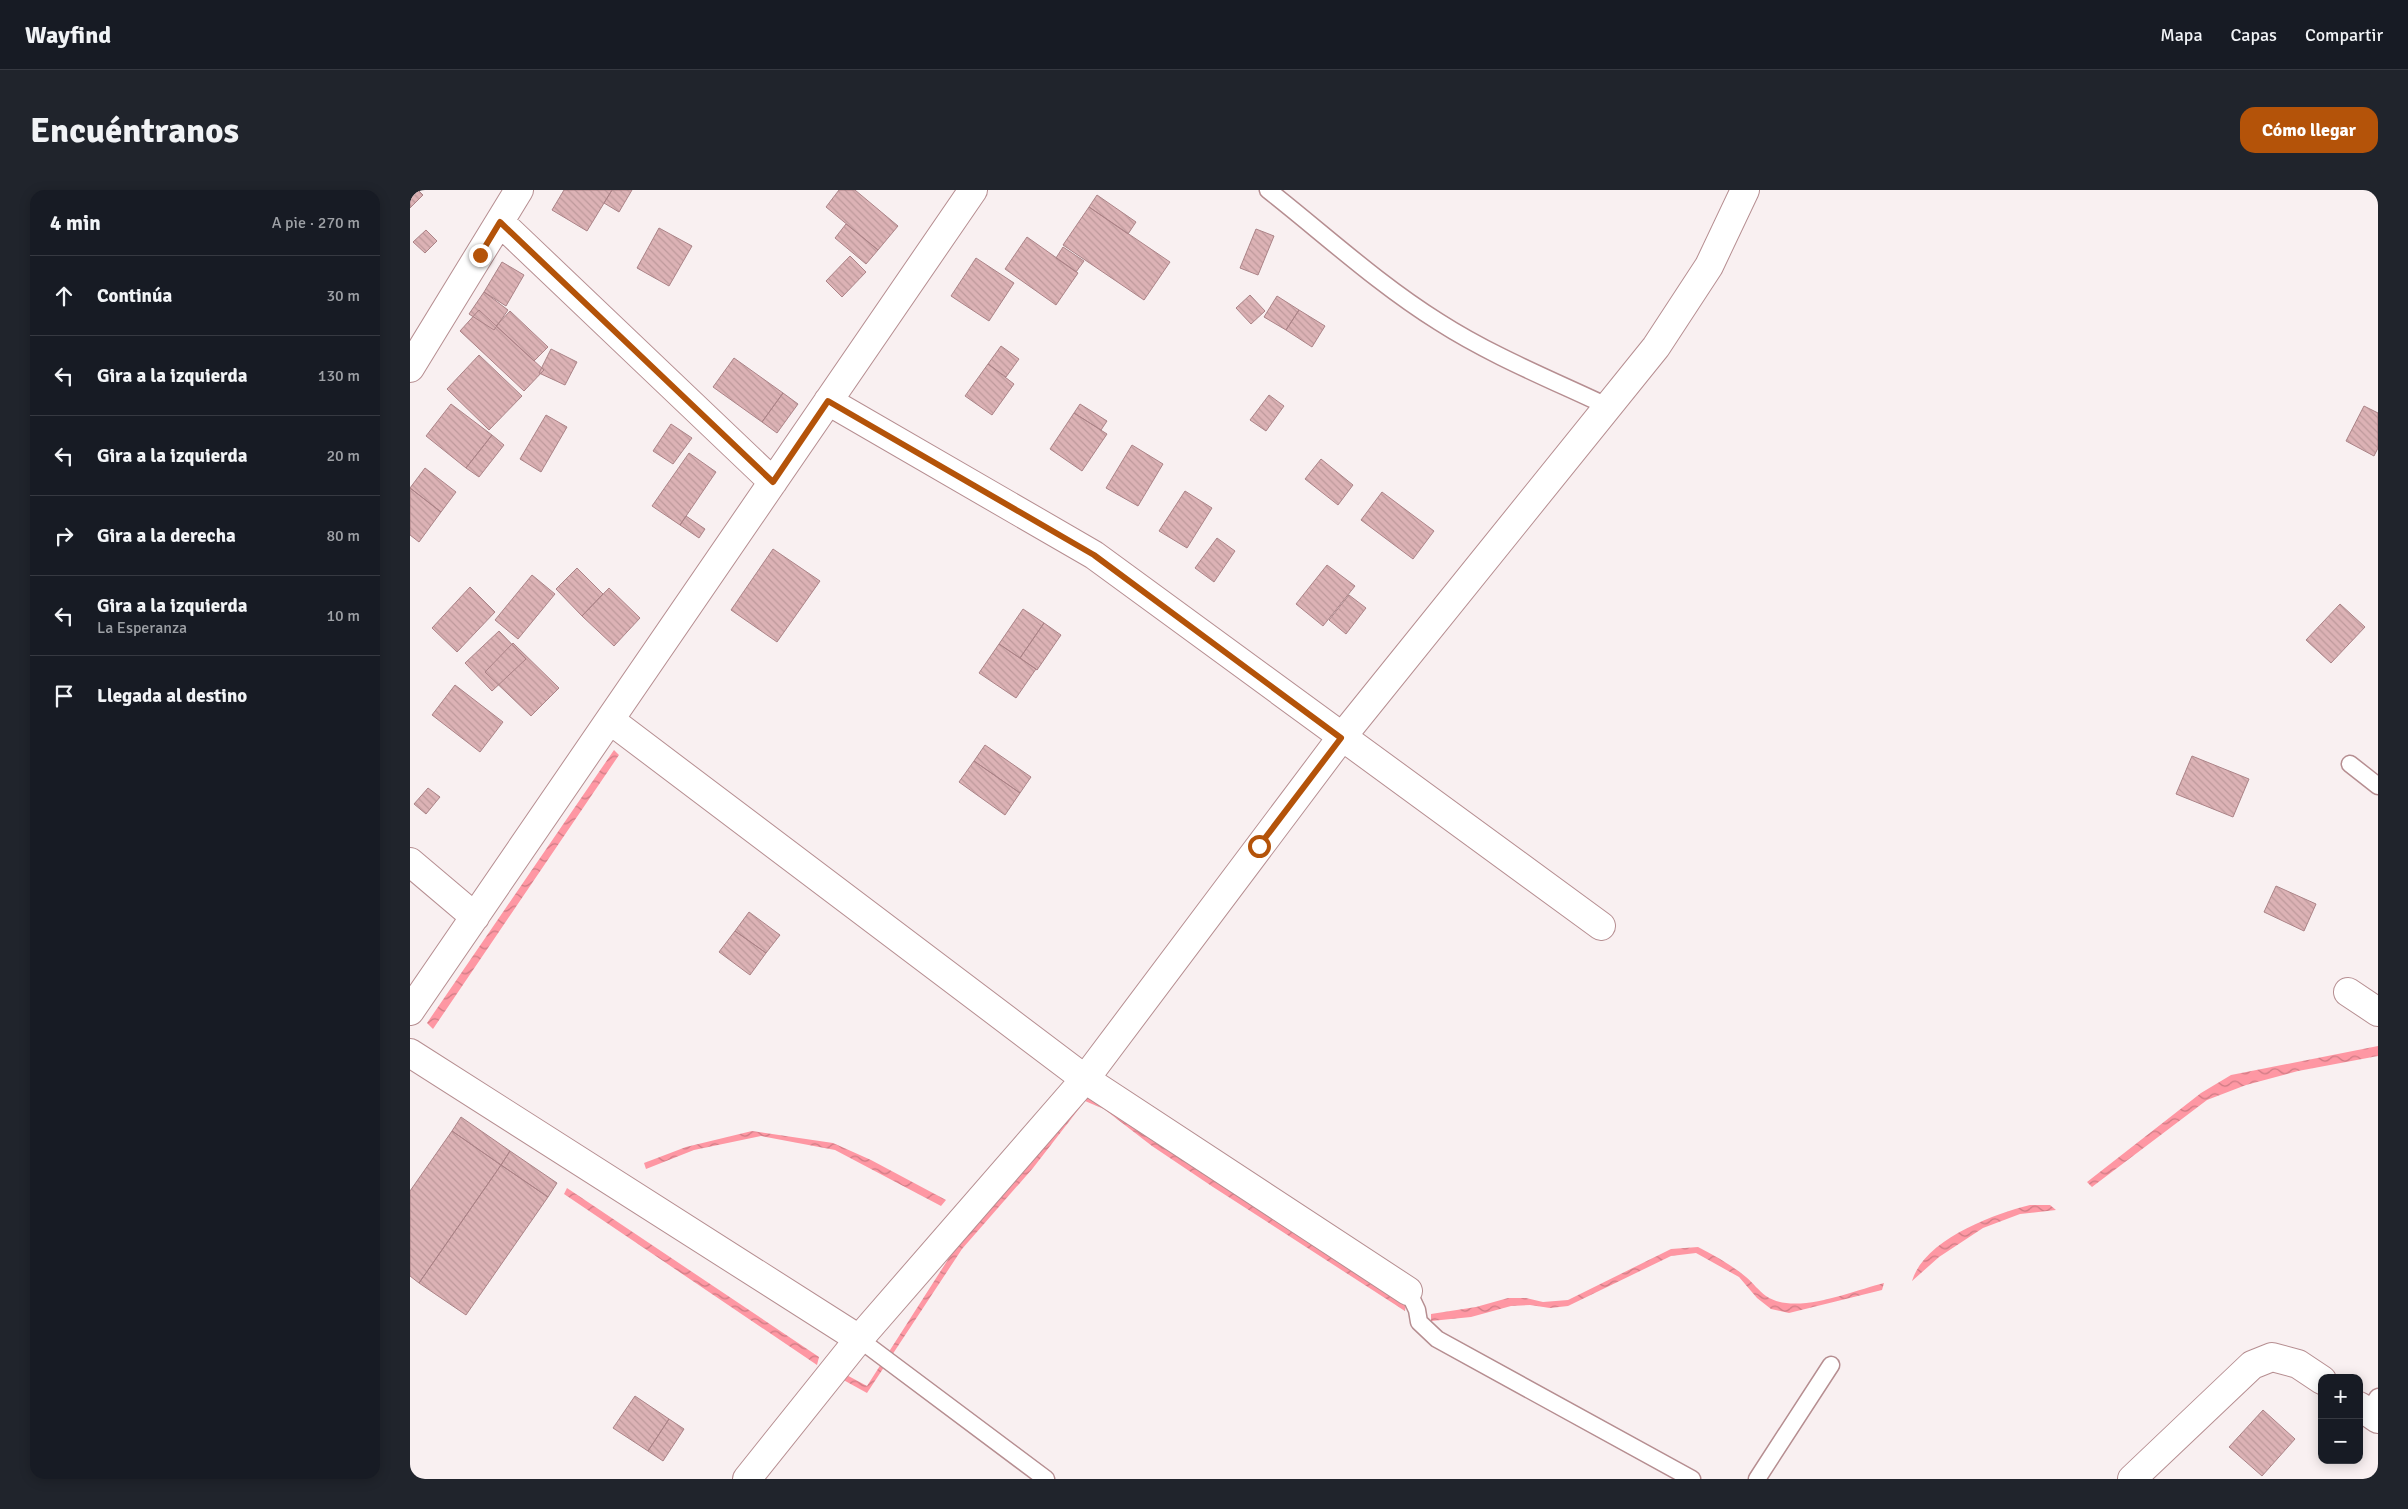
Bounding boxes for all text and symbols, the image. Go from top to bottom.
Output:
text: Wayfind [25,20,111,50]
text: Mapa [2160,24,2203,46]
text: Capas [2231,24,2277,46]
text: Compartir [2305,24,2383,46]
button: Cómo llegar [2240,107,2378,153]
text: Encuéntranos [30,109,239,152]
text: 4 min [50,210,101,236]
text: A pie · 270 m [272,213,360,233]
route end [469,244,492,267]
icon: ahead [50,282,78,310]
text: Continúa [97,284,172,308]
text: 30 m [326,286,360,306]
icon: left [50,362,78,390]
text: Gira a la izquierda [97,364,247,388]
text: 130 m [318,366,360,386]
icon: left [50,442,78,470]
text: Gira a la izquierda [97,444,247,468]
text: 20 m [326,446,360,466]
icon: right [50,522,78,550]
text: Gira a la derecha [97,524,236,548]
text: 80 m [326,526,360,546]
text: Gira a la izquierda [97,594,247,618]
icon: left [50,602,78,630]
text: 10 m [326,606,360,626]
text: La Esperanza [97,618,187,638]
icon: arrive [50,682,78,710]
text: Llegada al destino [97,684,247,708]
route start [1248,835,1271,858]
map controls [2318,1374,2363,1464]
button: + [2318,1374,2363,1419]
button: − [2318,1419,2363,1464]

